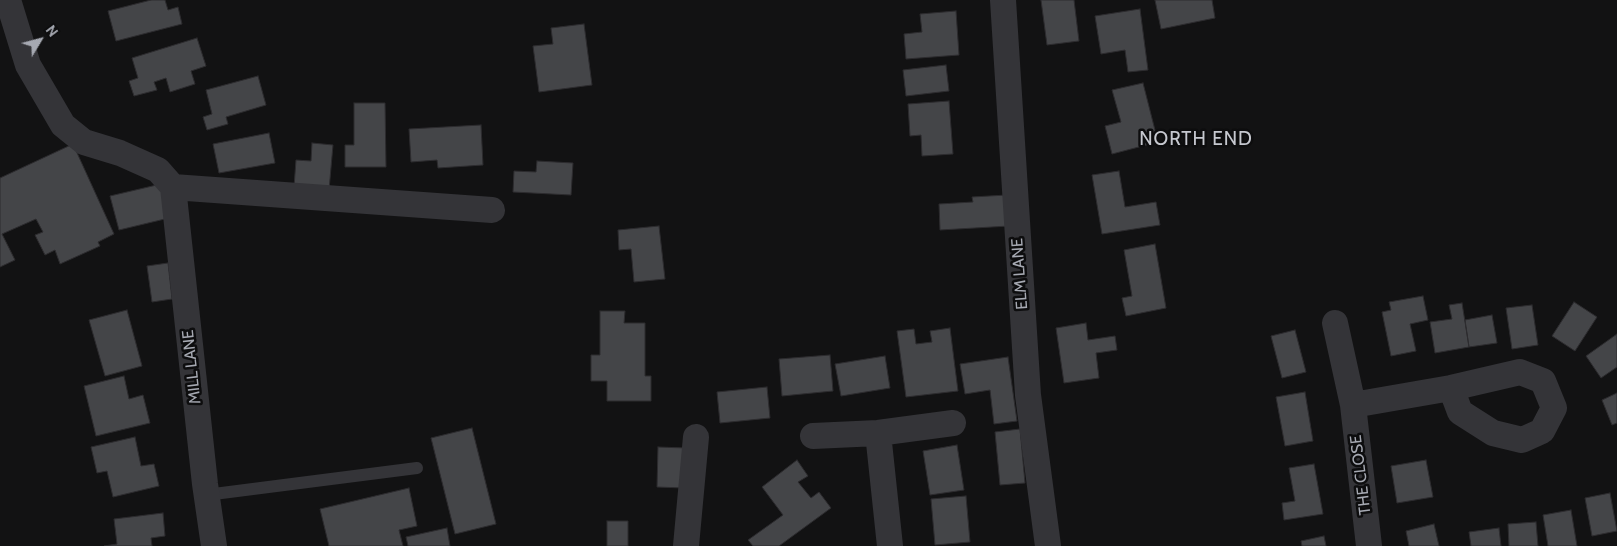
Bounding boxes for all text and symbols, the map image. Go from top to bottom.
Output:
north arrow [15,15,65,65]
text: N [42,22,62,40]
district label: NORTH END [1138,128,1254,150]
street label: ELM LANE [1008,238,1032,310]
street label: MILL LANE [179,329,205,405]
street label: THE CLOSE [1347,434,1375,516]

